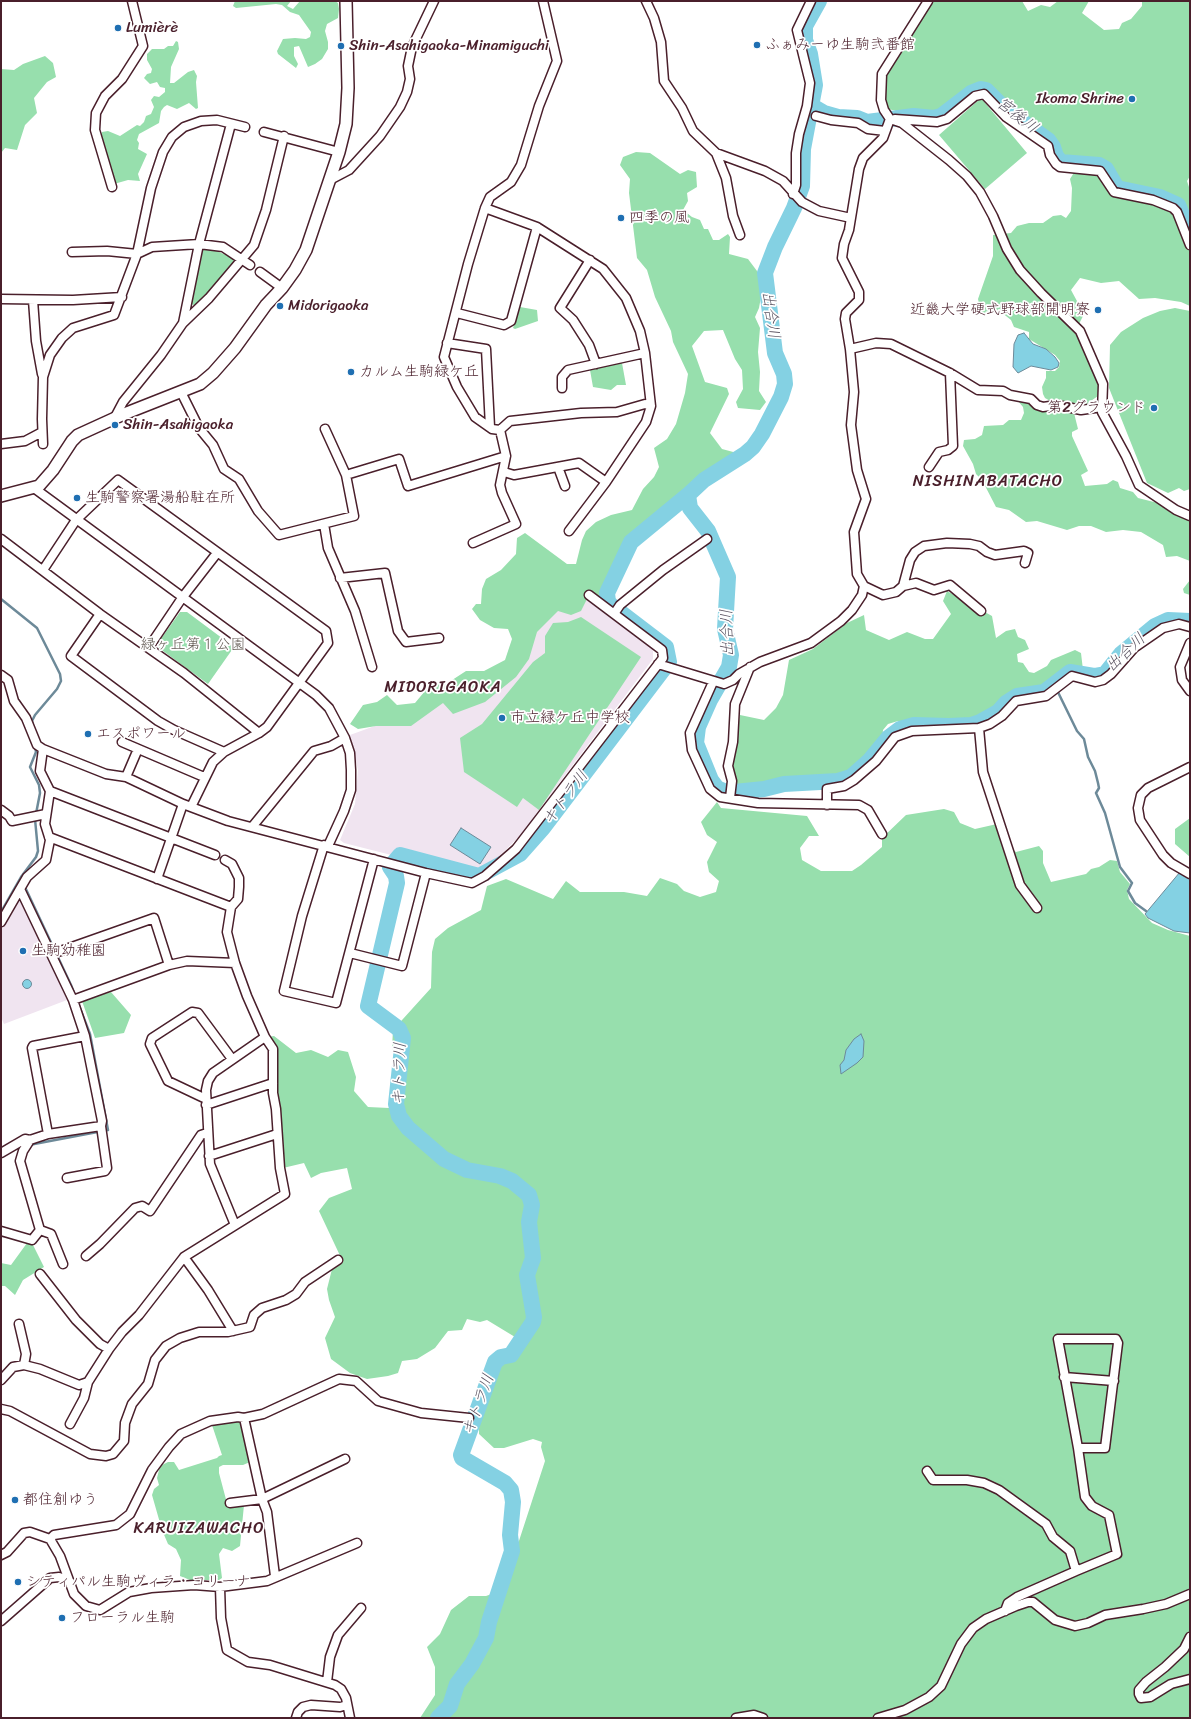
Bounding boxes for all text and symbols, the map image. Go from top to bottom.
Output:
place label: Lumièrè [126,19,178,37]
marker: Lumièrè [113,23,123,33]
place label: ふぁみーゆ生駒弐番館 [765,36,915,54]
place label: Shin-Asahigaoka-Minamiguchi [349,37,549,55]
marker: ふぁみーゆ生駒弐番館 [752,40,762,50]
marker: Shin-Asahigaoka-Minamiguchi [336,41,346,51]
place label: Ikoma Shrine [1036,90,1124,108]
water label: 宮後川 [992,94,1042,138]
marker: Ikoma Shrine [1127,94,1137,104]
place label: 四季の風 [629,209,689,227]
marker: 四季の風 [616,213,626,223]
water label: 出合川 [757,290,783,340]
place label: Midorigaoka [288,297,368,315]
marker: Midorigaoka [275,301,285,311]
place label: 近畿大学硬式野球部開明寮 [910,301,1090,319]
marker: 近畿大学硬式野球部開明寮 [1093,305,1103,315]
place label: カルム生駒緑ケ丘 [359,363,479,381]
marker: カルム生駒緑ケ丘 [346,367,356,377]
place label: 第2グラウンド [1047,399,1146,417]
marker: 第2グラウンド [1149,403,1159,413]
place label: Shin-Asahigaoka [123,416,233,434]
marker: Shin-Asahigaoka [110,420,120,430]
district label: NISHINABATACHO [914,472,1062,492]
place label: 生駒警察署湯船駐在所 [85,489,235,507]
marker: 生駒警察署湯船駐在所 [72,493,82,503]
water label: 出合川 [718,609,738,657]
water label: 出合川 [1102,630,1150,676]
park label: 緑ヶ丘第１公園 [141,636,245,654]
district label: MIDORIGAOKA [385,678,501,698]
place label: 市立緑ケ丘中学校 [510,709,630,727]
marker: 市立緑ケ丘中学校 [497,713,507,723]
place label: エスポワール [96,725,186,743]
marker: エスポワール [83,729,93,739]
water label: キトラ川 [539,767,593,829]
place label: 生駒幼稚園 [31,942,106,960]
marker: 生駒幼稚園 [18,946,28,956]
water label: キトラ川 [389,1042,411,1106]
water label: キトラ川 [459,1372,499,1438]
place label: 都住創ゆう [23,1491,98,1509]
marker: 都住創ゆう [10,1495,20,1505]
district label: KARUIZAWACHO [134,1519,264,1539]
place label: シティパル生駒ヴィラ・コリーナ [26,1573,251,1591]
marker: シティパル生駒ヴィラ・コリーナ [13,1577,23,1587]
place label: フローラル生駒 [70,1609,175,1627]
marker: フローラル生駒 [57,1613,67,1623]

